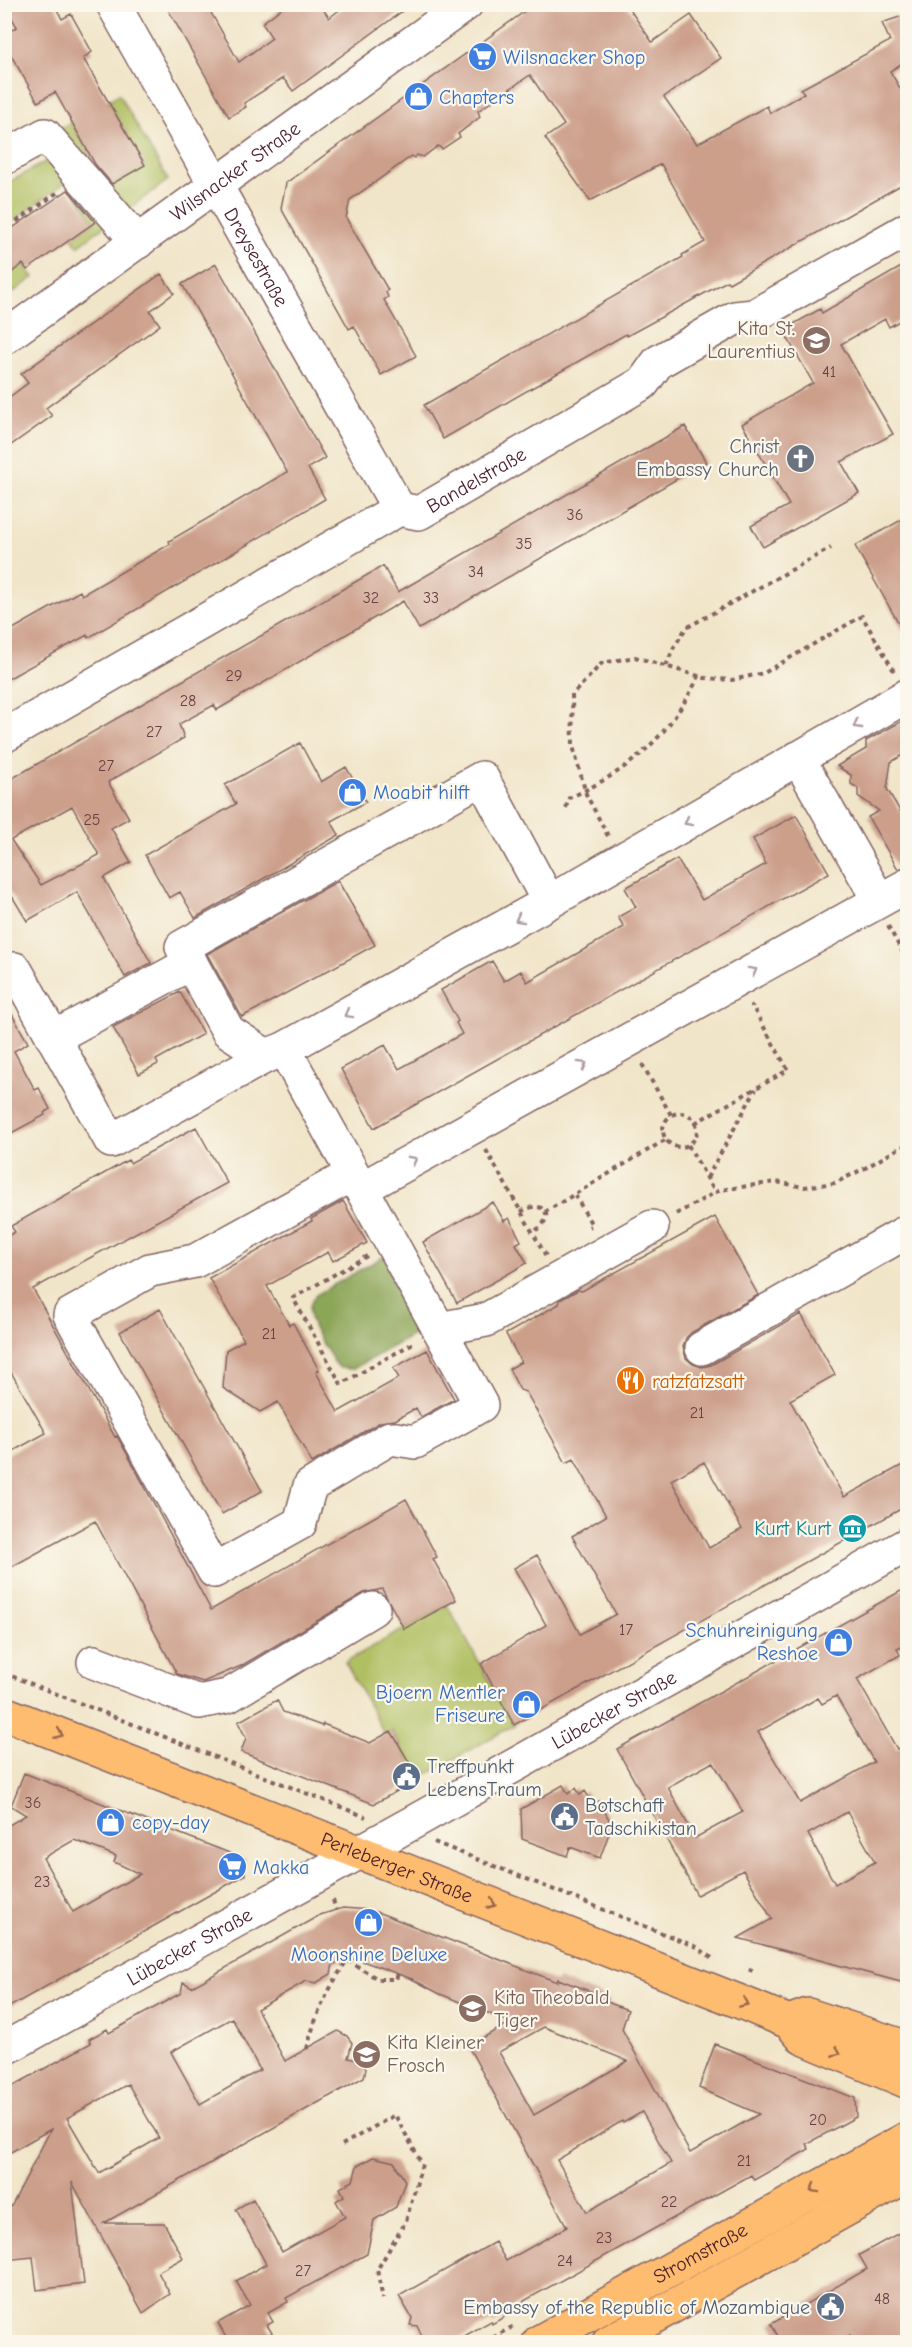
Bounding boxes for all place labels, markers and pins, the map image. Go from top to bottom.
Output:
supermarket icon: Wilsnacker Shop [466,41,498,73]
place label: Wilsnacker Shop [503,46,645,69]
shop icon: Chapters [402,81,434,113]
place label: Chapters [439,86,514,109]
place label: Kita St. Laurentius [707,317,795,363]
school or university icon: Kita St. Laurentius [800,324,832,356]
place label: Christ Embassy Church [636,435,780,481]
church icon: Christ Embassy Church [784,442,816,474]
shop icon: Moabit hilft [336,776,368,808]
place label: Moabit hilft [373,781,471,804]
restaurant icon: ratzfatzsatt [615,1365,647,1397]
place label: ratzfatzsatt [652,1370,746,1393]
museum icon: Kurt Kurt [836,1512,868,1544]
place label: Kurt Kurt [754,1517,832,1540]
place label: Schuhreinigung Reshoe [685,1619,818,1665]
shop icon: Schuhreinigung Reshoe [823,1626,855,1658]
place label: Bjoern Mentler Friseure [376,1681,505,1727]
shop icon: Bjoern Mentler Friseure [510,1688,542,1720]
place label: Treffpunkt LebensTraum [427,1755,542,1801]
public building icon: Treffpunkt LebensTraum [390,1761,422,1793]
place label: Botschaft Tadschikistan [585,1794,697,1840]
public building icon: Botschaft Tadschikistan [548,1801,580,1833]
shop icon: copy-day [95,1806,127,1838]
place label: copy-day [132,1811,210,1834]
supermarket icon: Makka [216,1851,248,1883]
place label: Makka [253,1856,309,1879]
shop icon: Moonshine Deluxe [353,1907,385,1939]
place label: Moonshine Deluxe [291,1943,447,1966]
place label: Kita Theobald Tiger [494,1986,610,2032]
school or university icon: Kita Theobald Tiger [457,1993,489,2025]
place label: Kita Kleiner Frosch [387,2031,484,2077]
school or university icon: Kita Kleiner Frosch [350,2038,382,2070]
public building icon: Embassy of the Republic of Mozambique [815,2291,847,2323]
place label: Embassy of the Republic of Mozambique [463,2296,810,2319]

